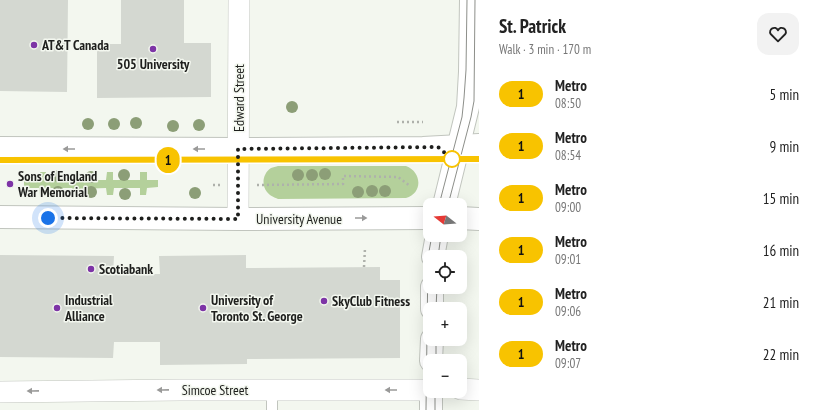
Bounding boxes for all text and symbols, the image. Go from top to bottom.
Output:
button: heart [757,13,799,55]
text: St. Patrick [499,14,566,38]
place label: AT&T Canada [41,36,109,54]
marker: AT&T Canada [29,40,39,50]
text: Walk · 3 min · 170 m [499,41,591,58]
marker: 505 University [148,44,158,54]
place label: 505 University [117,55,190,73]
street label: Edward Street [230,64,248,132]
text: Metro [555,76,587,95]
text: 1 [518,85,524,103]
text: 5 min [769,85,799,104]
text: 08:50 [555,95,581,112]
text: Metro [555,128,587,147]
text: 1 [518,137,524,155]
text: 9 min [769,137,799,156]
one-way arrow [63,145,75,152]
one-way arrow [192,146,205,152]
line badge: 1 [155,147,181,173]
text: 08:54 [555,147,581,164]
unlabelled marker [443,150,461,168]
text: 1 [165,151,171,169]
place label: Sons of England War Memorial [17,167,97,201]
marker: Sons of England War Memorial [5,179,15,189]
text: Metro [555,180,587,199]
text: 1 [518,189,524,207]
text: 15 min [763,189,799,208]
north arrow [423,198,467,242]
map controls [423,198,467,398]
text: 09:00 [555,199,581,216]
your location [38,208,58,228]
street label: University Avenue [256,210,342,228]
one-way arrow [355,215,368,221]
text: Metro [555,232,587,251]
text: 1 [518,241,524,259]
text: 16 min [763,241,799,260]
button: locate [423,250,467,294]
text: 09:01 [555,251,581,268]
place label: Scotiabank [99,260,153,278]
marker: Scotiabank [86,264,96,274]
text: Metro [555,284,587,303]
place label: Industrial Alliance [64,291,113,325]
place label: University of Toronto St. George [211,291,303,325]
place label: SkyClub Fitness [332,292,410,310]
text: 1 [518,293,524,311]
text: 21 min [763,293,799,312]
marker: SkyClub Fitness [319,296,329,306]
button: + [423,302,467,346]
marker: Industrial Alliance [52,303,62,313]
marker: University of Toronto St. George [198,303,208,313]
text: 09:06 [555,303,581,320]
text: Metro [555,336,587,355]
text: 1 [518,345,524,363]
text: 22 min [763,345,799,364]
button: − [423,354,467,398]
text: 09:07 [555,355,581,372]
street label: Simcoe Street [182,381,248,399]
one-way arrow [156,387,169,393]
one-way arrow [384,387,397,393]
one-way arrow [26,388,39,394]

